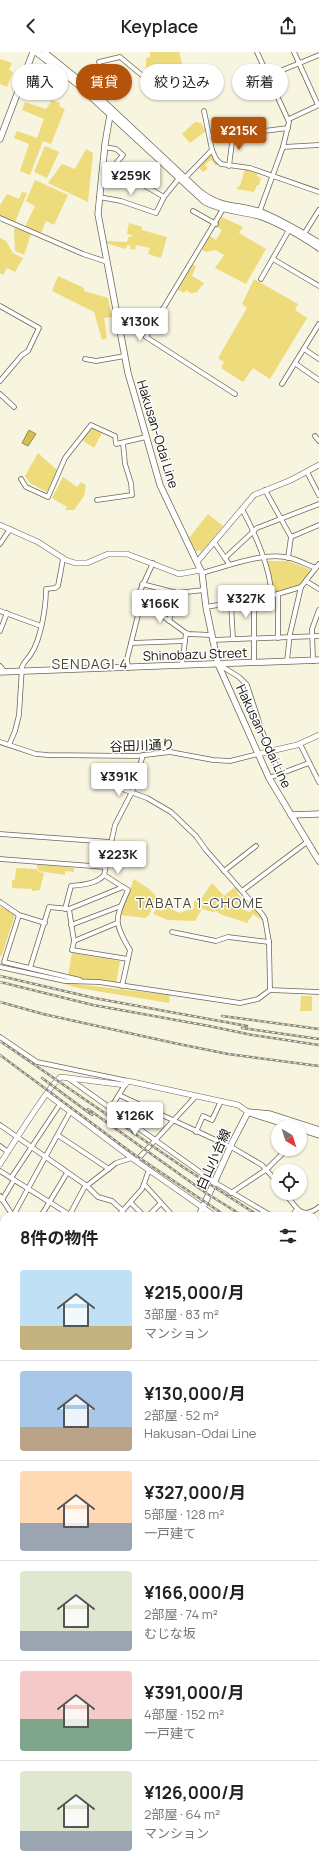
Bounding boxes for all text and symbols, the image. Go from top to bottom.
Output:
text: Keyplace [121,14,198,38]
icon: back [20,15,42,37]
icon: share [277,15,299,37]
chip: 購入 [12,64,68,100]
chip: 賃貸 [76,64,132,100]
chip: 絞り込み [140,64,224,100]
chip: 新着 [232,64,288,100]
pin: ¥215K [211,117,267,151]
text: ¥215K [220,121,258,139]
pin: ¥259K [103,162,159,196]
text: ¥259K [111,166,151,184]
pin: ¥130K [112,308,168,342]
text: ¥130K [121,312,159,330]
street label: Hakusan-Odai Line [133,378,183,491]
pin: ¥327K [218,585,274,619]
text: ¥327K [227,589,265,607]
pin: ¥166K [132,590,188,624]
text: ¥166K [141,594,179,612]
street label: Shinobazu Street [142,643,248,665]
district label: SENDAGI 4 [51,654,129,673]
street label: Hakusan-Odai Line [232,681,296,791]
street label: 谷田川通り [109,735,175,755]
pin: ¥391K [91,763,147,797]
text: ¥391K [100,767,138,785]
pin: ¥223K [90,841,146,875]
text: ¥223K [98,845,138,863]
district label: TABATA 1-CHOME [136,893,264,912]
pin: ¥126K [107,1102,163,1136]
text: ¥126K [116,1106,154,1124]
north arrow [271,1120,307,1156]
map controls [271,1120,307,1200]
street label: 白山小台線 [192,1126,234,1192]
button: locate [271,1164,307,1200]
icon: filters [277,1225,299,1247]
text: 8件の物件 [20,1226,98,1249]
text: ¥215,000/月 [144,1281,245,1304]
icon: home [52,1286,100,1334]
text: 3部屋 · 83 m² [144,1305,219,1323]
text: マンション [144,1324,209,1342]
text: ¥130,000/月 [144,1382,246,1405]
icon: home [52,1387,100,1435]
text: 2部屋 · 52 m² [144,1406,219,1424]
text: Hakusan-Odai Line [144,1424,256,1442]
text: ¥327,000/月 [144,1481,246,1504]
icon: home [52,1487,100,1535]
text: 5部屋 · 128 m² [144,1505,225,1523]
text: 一戸建て [144,1524,196,1542]
text: ¥166,000/月 [144,1581,246,1604]
icon: home [52,1587,100,1635]
text: 2部屋 · 74 m² [144,1605,218,1623]
text: むじな坂 [144,1624,196,1642]
text: ¥391,000/月 [144,1681,245,1704]
icon: home [52,1687,100,1735]
text: 4部屋 · 152 m² [144,1705,224,1723]
text: 一戸建て [144,1724,196,1742]
text: ¥126,000/月 [144,1781,246,1804]
icon: home [52,1787,100,1835]
text: 2部屋 · 64 m² [144,1805,220,1823]
text: マンション [144,1824,209,1842]

